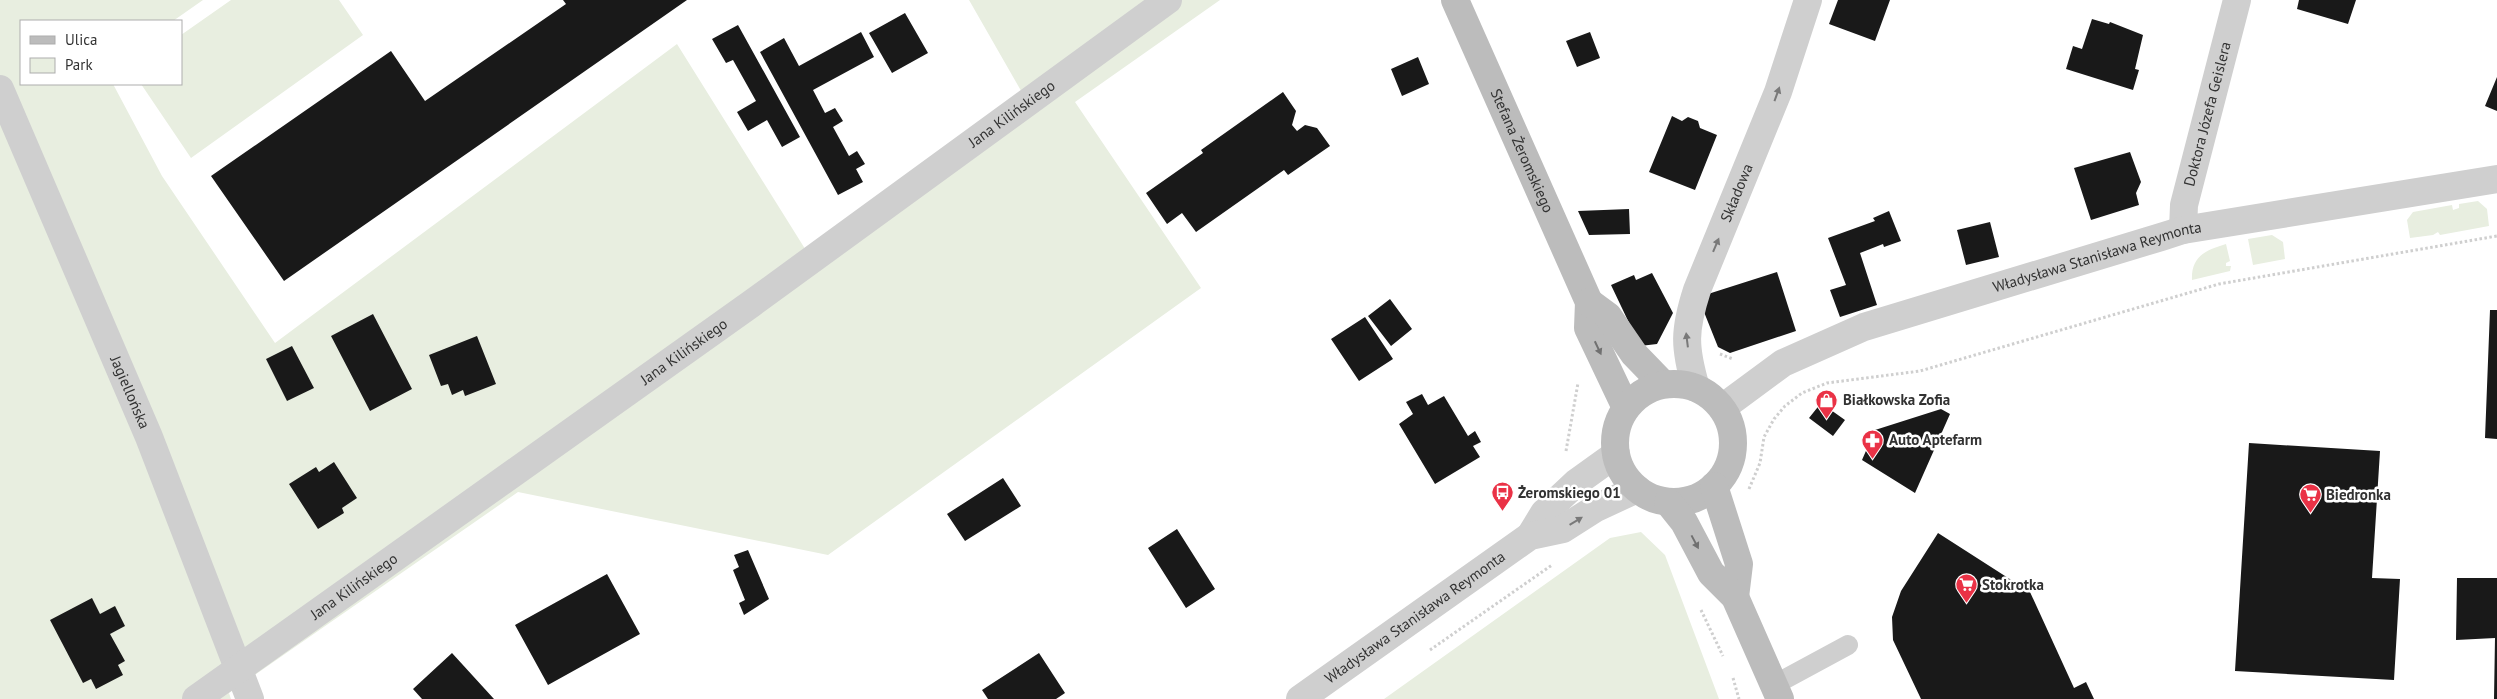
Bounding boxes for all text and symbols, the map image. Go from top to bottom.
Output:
legend [20,20,182,85]
text: Ulica [65,30,97,49]
street label: Doktora Józefa Geislera [2179,39,2235,188]
text: Park [65,55,93,74]
street label: Jana Kilińskiego [964,76,1059,152]
street label: Stefana Żeromskiego [1487,86,1558,216]
one-way arrow [1773,86,1781,101]
street label: Składowa [1716,161,1757,225]
street label: Władysława Stanisława Reymonta [1990,217,2203,296]
one-way arrow [1713,238,1721,252]
street label: Jana Kilińskiego [636,314,731,389]
one-way arrow [1683,332,1691,348]
one-way arrow [1594,341,1602,355]
street label: Jagiellońska [106,352,154,432]
shop icon: Białkowska Zofia [1815,388,1839,419]
place label: Białkowska Zofia [1843,390,1950,409]
pharmacy icon: Auto Aptefarm [1861,428,1885,459]
place label: Auto Aptefarm [1889,430,1982,449]
bus stop icon: Żeromskiego 01 [1490,481,1514,512]
place label: Żeromskiego 01 [1518,483,1621,502]
supermarket icon: Biedronka [2298,483,2322,514]
place label: Biedronka [2326,485,2391,504]
one-way arrow [1569,516,1582,525]
one-way arrow [1691,534,1699,549]
street label: Władysława Stanisława Reymonta [1321,547,1509,688]
street label: Jana Kilińskiego [306,549,401,624]
supermarket icon: Stokrotka [1954,573,1978,604]
place label: Stokrotka [1982,575,2044,594]

